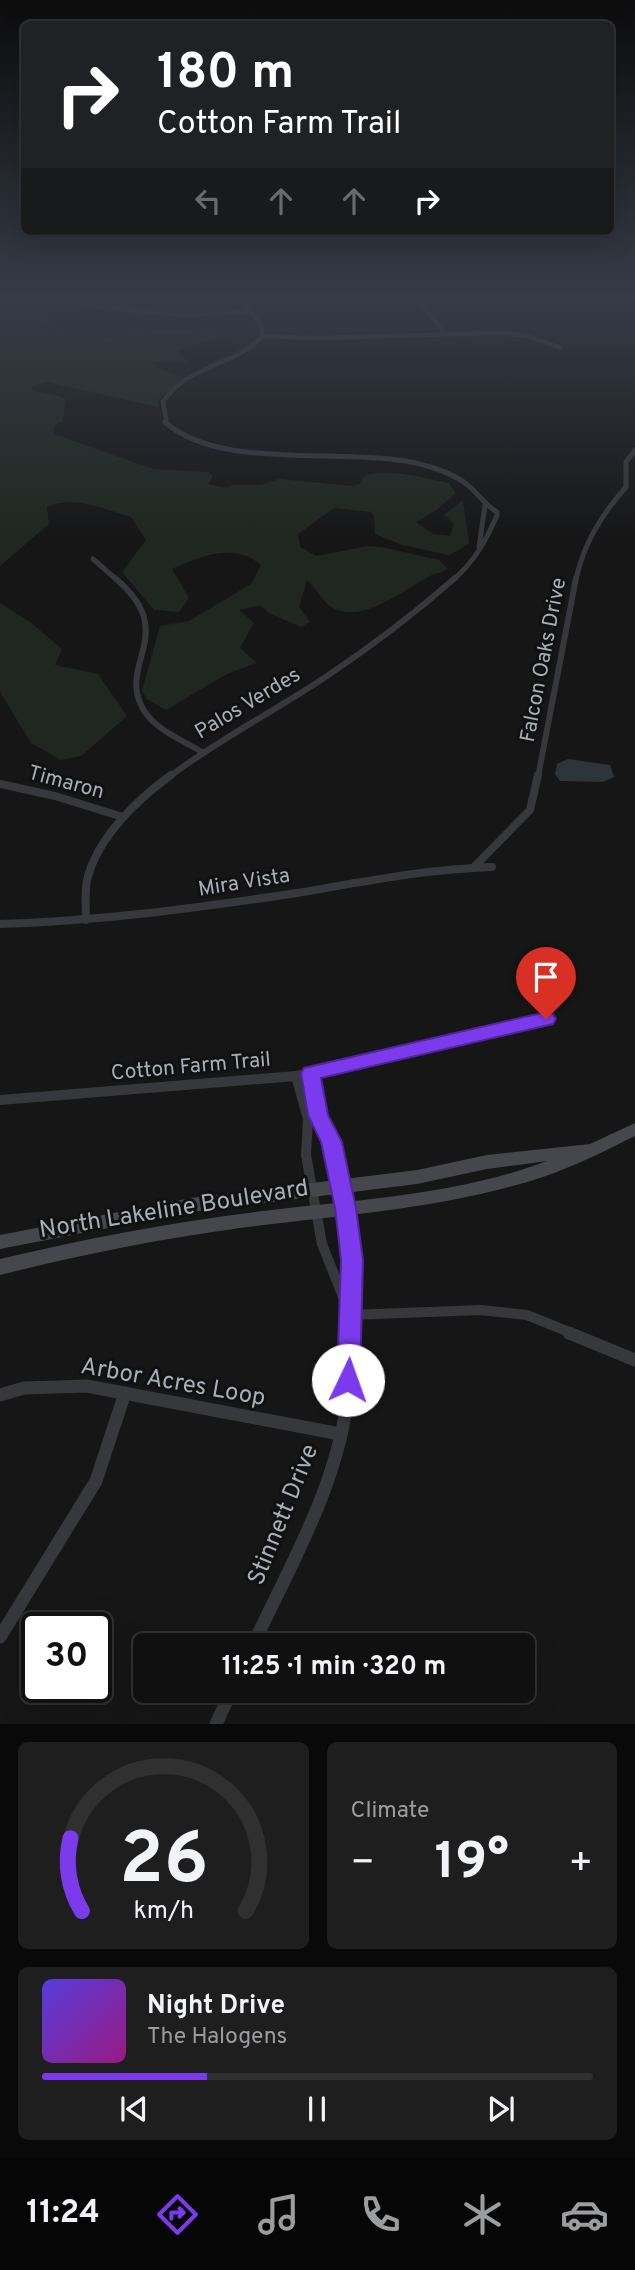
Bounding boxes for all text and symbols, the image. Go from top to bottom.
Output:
text: 180 m [157,44,294,106]
icon: right [42,49,133,140]
text: Cotton Farm Trail [157,105,401,145]
icon: left [189,182,227,220]
icon: ahead [262,182,300,220]
icon: ahead [335,182,373,220]
icon: right [408,182,446,220]
street label: Falcon Oaks Drive [515,575,573,745]
street label: Palos Verdes [190,662,306,746]
street label: Timaron [25,760,107,806]
street label: Mira Vista [196,862,292,904]
pin [516,947,576,1019]
icon: arrive [527,958,565,996]
street label: Cotton Farm Trail [110,1047,272,1087]
street label: North Lakeline Boulevard [37,1174,311,1246]
position arrow [311,1343,385,1417]
street label: Arbor Acres Loop [78,1352,268,1414]
street label: Stinnett Drive [242,1440,326,1590]
speed limit sign: 30 [21,1612,112,1703]
text: 11:25 · 1 min · 320 m [222,1651,446,1684]
text: Climate [351,1797,429,1826]
text: 26 [119,1818,208,1910]
text: 19° [435,1831,509,1897]
text: − [351,1840,375,1889]
text: + [568,1840,593,1889]
text: km/h [133,1896,194,1928]
text: Night Drive [147,1990,285,2023]
text: The Halogens [147,2023,287,2052]
icon: previous [115,2090,153,2128]
icon: pause [298,2090,336,2128]
icon: next [482,2090,520,2128]
icon: directions [153,2190,202,2239]
icon: music [254,2190,303,2239]
icon: phone [356,2190,405,2239]
icon: climate [458,2190,507,2239]
icon: car [560,2190,609,2239]
text: 11:24 [26,2194,100,2234]

